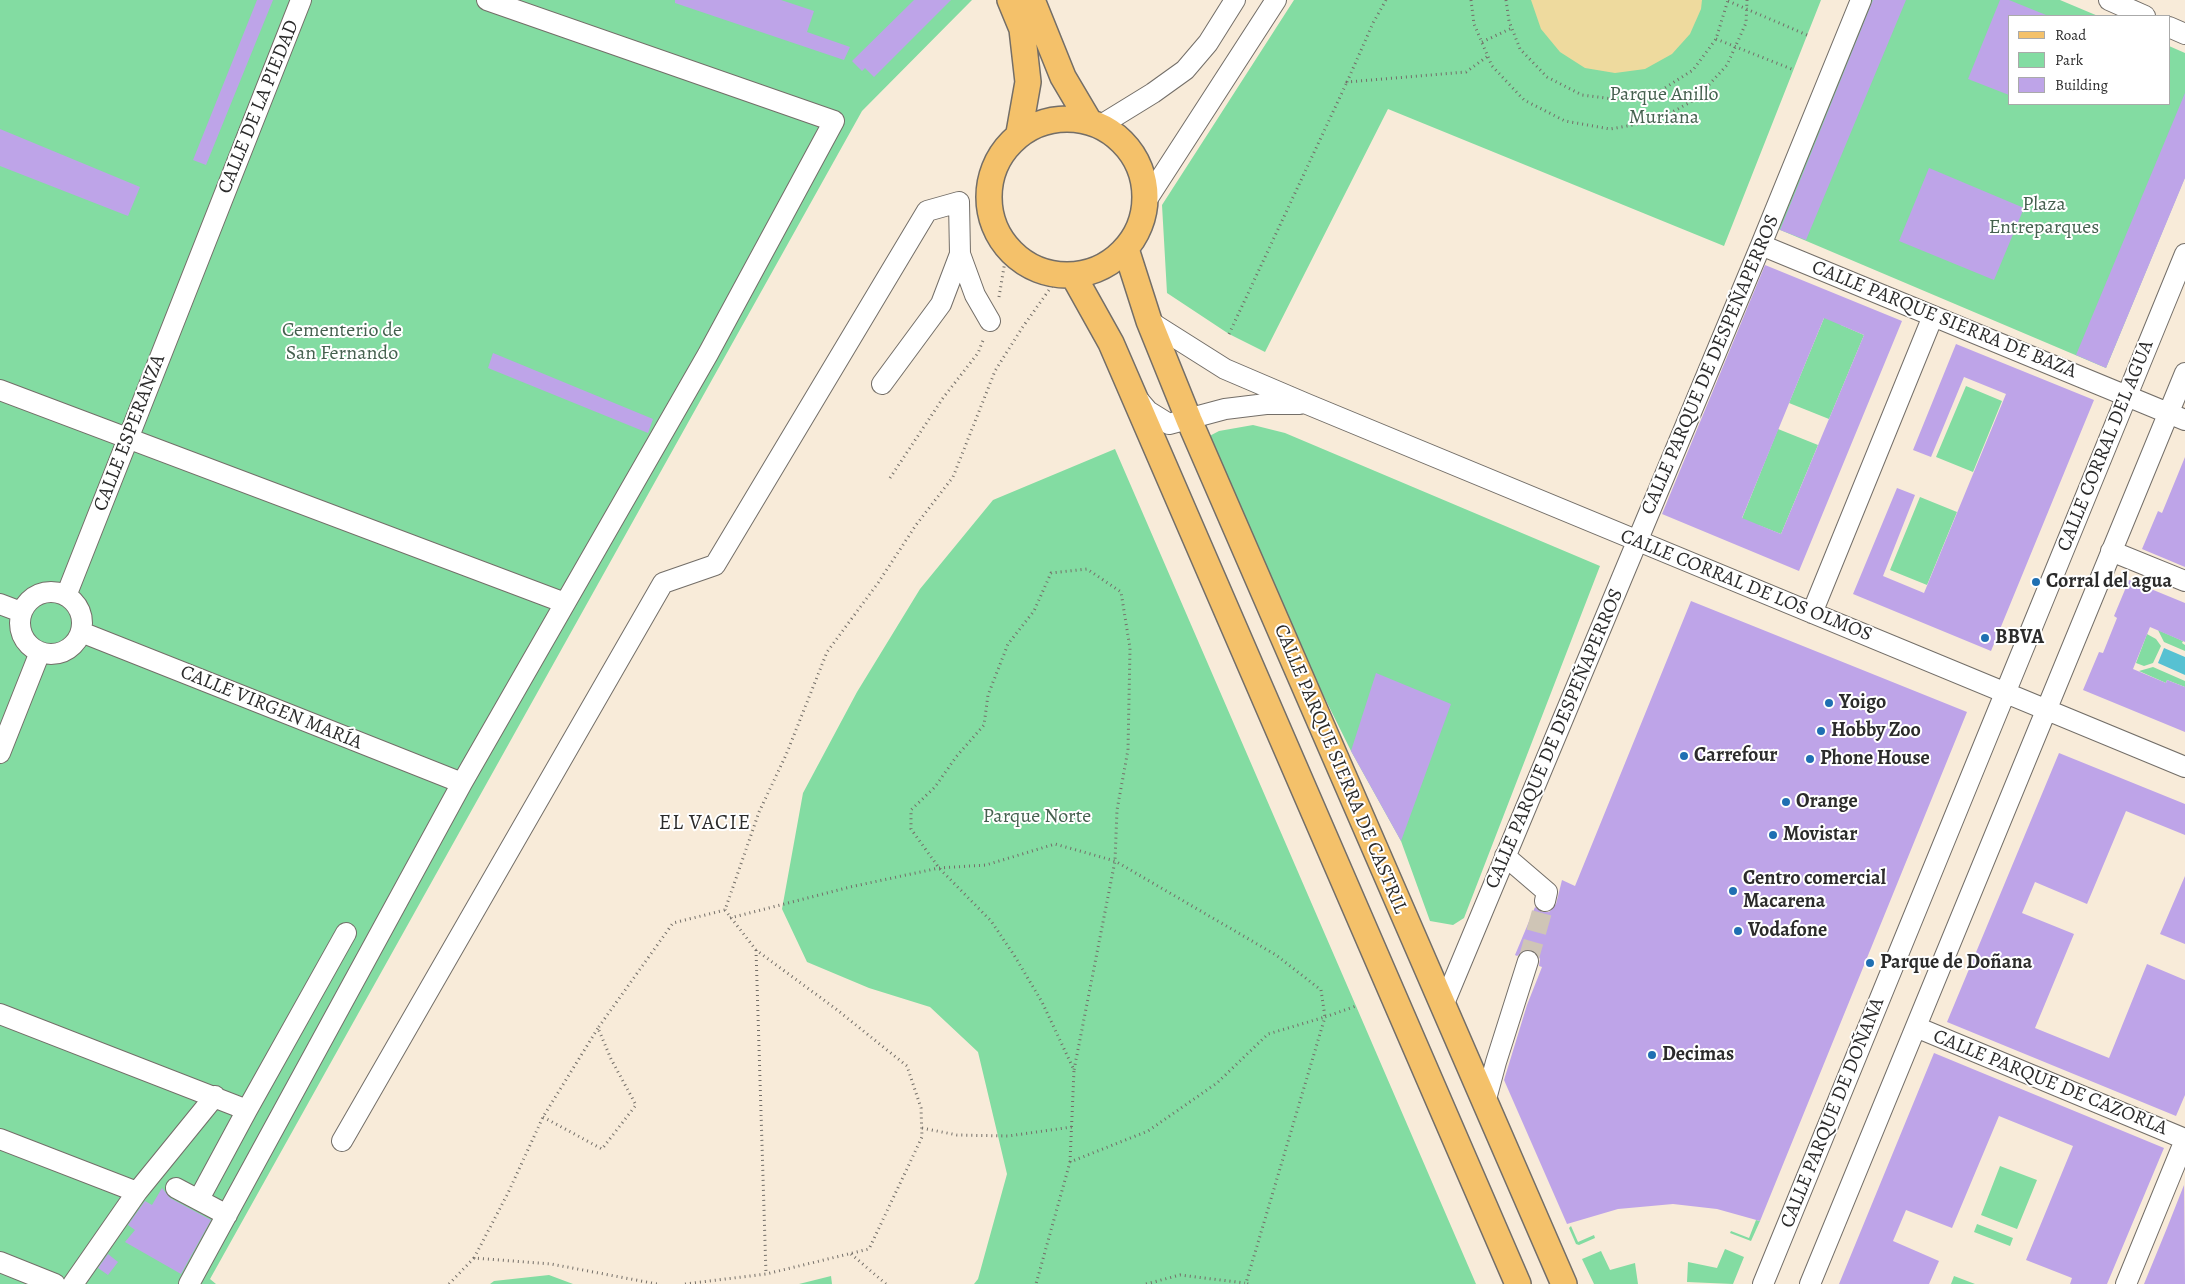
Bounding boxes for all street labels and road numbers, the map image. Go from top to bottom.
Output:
street label: CALLE DE LA PIEDAD [213,17,305,197]
street label: CALLE PARQUE DE DESPEÑAPERROS [1637,211,1785,519]
street label: CALLE PARQUE SIERRA DE BAZA [1808,256,2080,384]
street label: CALLE CORRAL DEL AGUA [2053,337,2159,555]
street label: CALLE ESPERANZA [89,351,171,515]
street label: CALLE CORRAL DE LOS OLMOS [1617,524,1875,648]
street label: CALLE PARQUE DE DESPEÑAPERROS [1481,585,1629,893]
street label: CALLE PARQUE SIERRA DE CASTRIL [1268,621,1412,917]
street label: CALLE VIRGEN MARÍA [177,661,365,755]
street label: CALLE PARQUE DE DOÑANA [1776,994,1890,1232]
street label: CALLE PARQUE DE CAZORLA [1929,1025,2171,1141]

